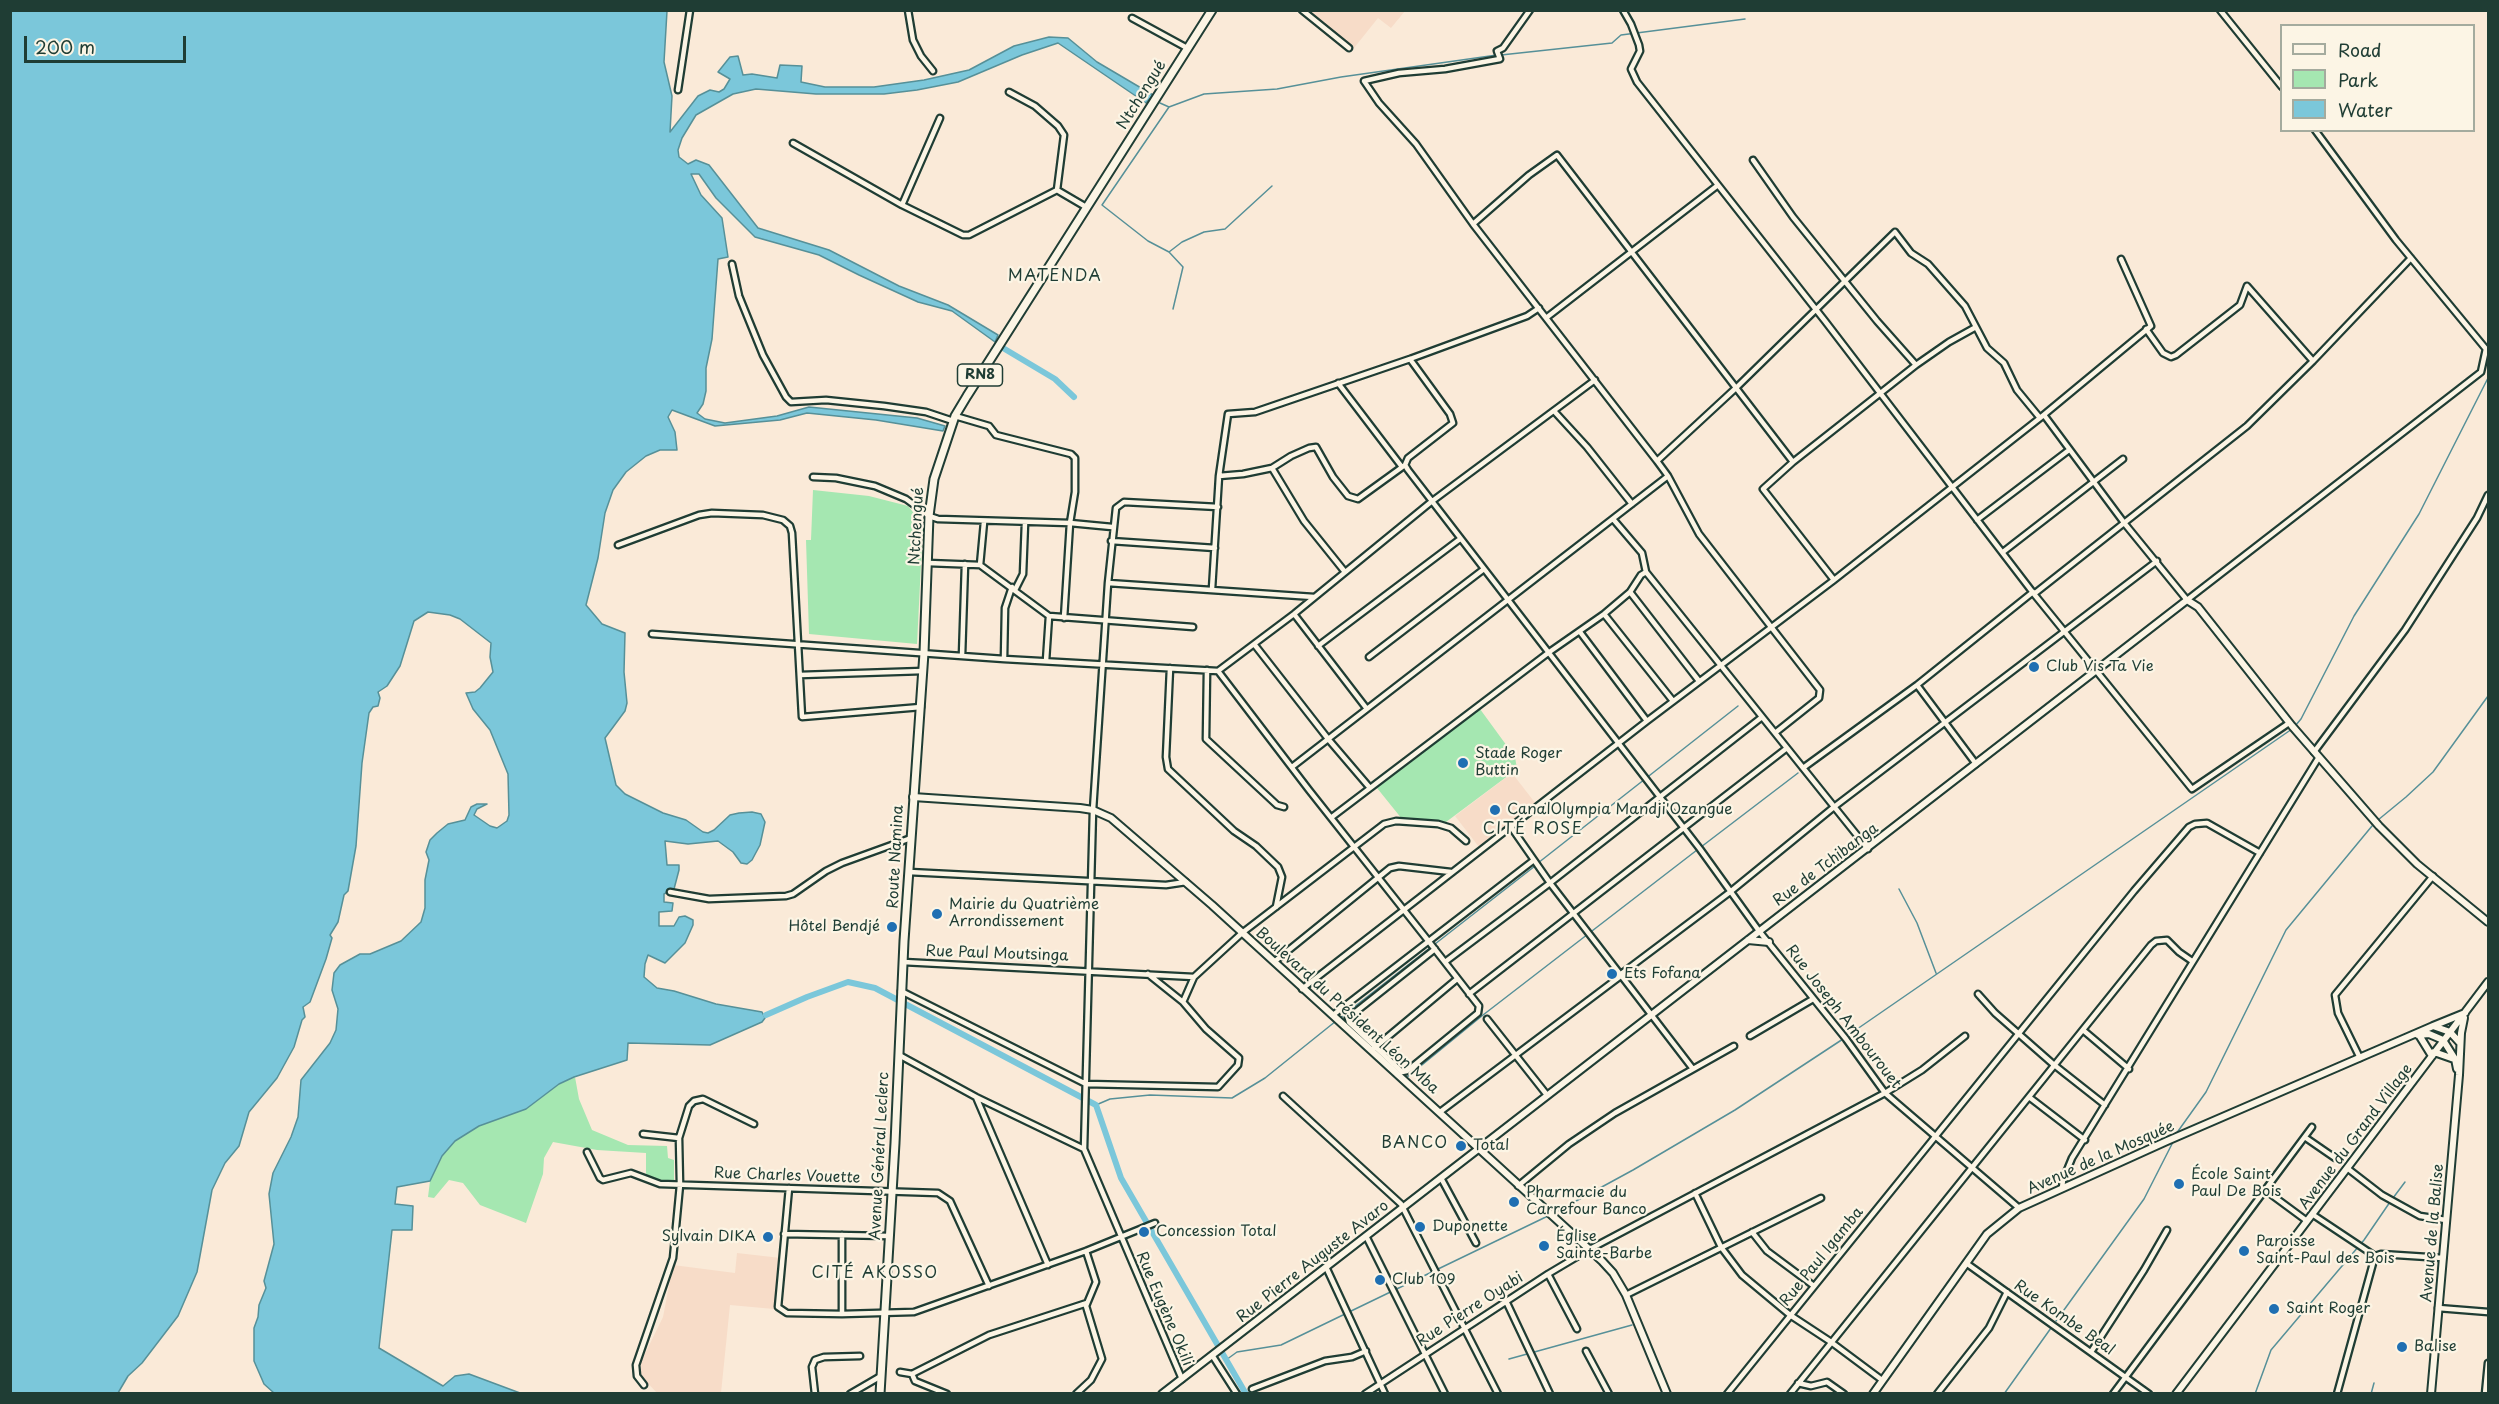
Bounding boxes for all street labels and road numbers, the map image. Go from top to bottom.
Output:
street label: Ntchengué [1114,57,1170,133]
road number: RN8 [958,364,1002,386]
street label: Ntchengué [906,487,928,565]
street label: Route Namina [884,805,908,909]
street label: Rue de Tchibanga [1770,820,1882,910]
street label: Boulevard du Président Léon Mba [1252,924,1442,1098]
street label: Rue Joseph Ambourouet [1781,942,1905,1092]
street label: Rue Paul Moutsinga [925,943,1069,965]
street label: Avenue du Grand Village [2295,1061,2417,1213]
street label: Avenue Général Leclerc [867,1072,893,1240]
street label: Avenue de la Mosquée [2025,1117,2177,1199]
street label: Avenue de la Balise [2418,1163,2448,1303]
street label: Rue Charles Vouette [713,1164,861,1188]
street label: Rue Pierre Auguste Avaro [1233,1197,1393,1327]
street label: Rue Paul Igamba [1777,1204,1867,1310]
street label: Rue Eugène Okili [1132,1249,1196,1369]
street label: Rue Pierre Oyabi [1413,1269,1527,1351]
street label: Rue Kombe Beal [2010,1277,2118,1359]

